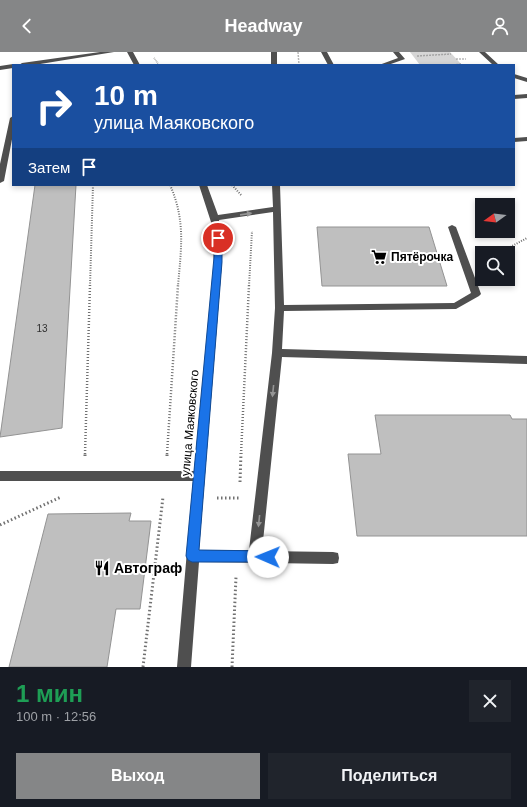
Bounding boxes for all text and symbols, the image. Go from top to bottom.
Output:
icon: back [16,15,38,37]
icon: person [489,15,511,37]
text: Headway [224,16,303,36]
icon: right [28,80,80,132]
text: 10 m [94,80,158,111]
text: улица Маяковского [94,113,254,133]
icon: arrive [78,156,100,178]
text: Затем [28,159,70,176]
north arrow [475,198,515,238]
map controls [475,198,515,286]
one-way arrow [240,211,252,217]
pin [201,221,235,255]
icon: arrive [207,227,229,249]
button: search [475,246,515,286]
supermarket icon: Пятёрочка [370,248,388,266]
place label: Пятёрочка [391,250,454,264]
house number: 13 [36,323,48,334]
street label: улица Маяковского [178,369,202,477]
one-way arrow [269,385,276,397]
one-way arrow [255,515,262,527]
position arrow [247,536,289,578]
restaurant icon: Автограф [93,559,111,577]
place label: Автограф [114,560,182,576]
text: 1 мин [16,680,83,707]
button: close [469,680,511,722]
text: 100 m · 12:56 [16,709,96,724]
button: Выход [16,753,260,799]
button: Поделиться [268,753,511,799]

